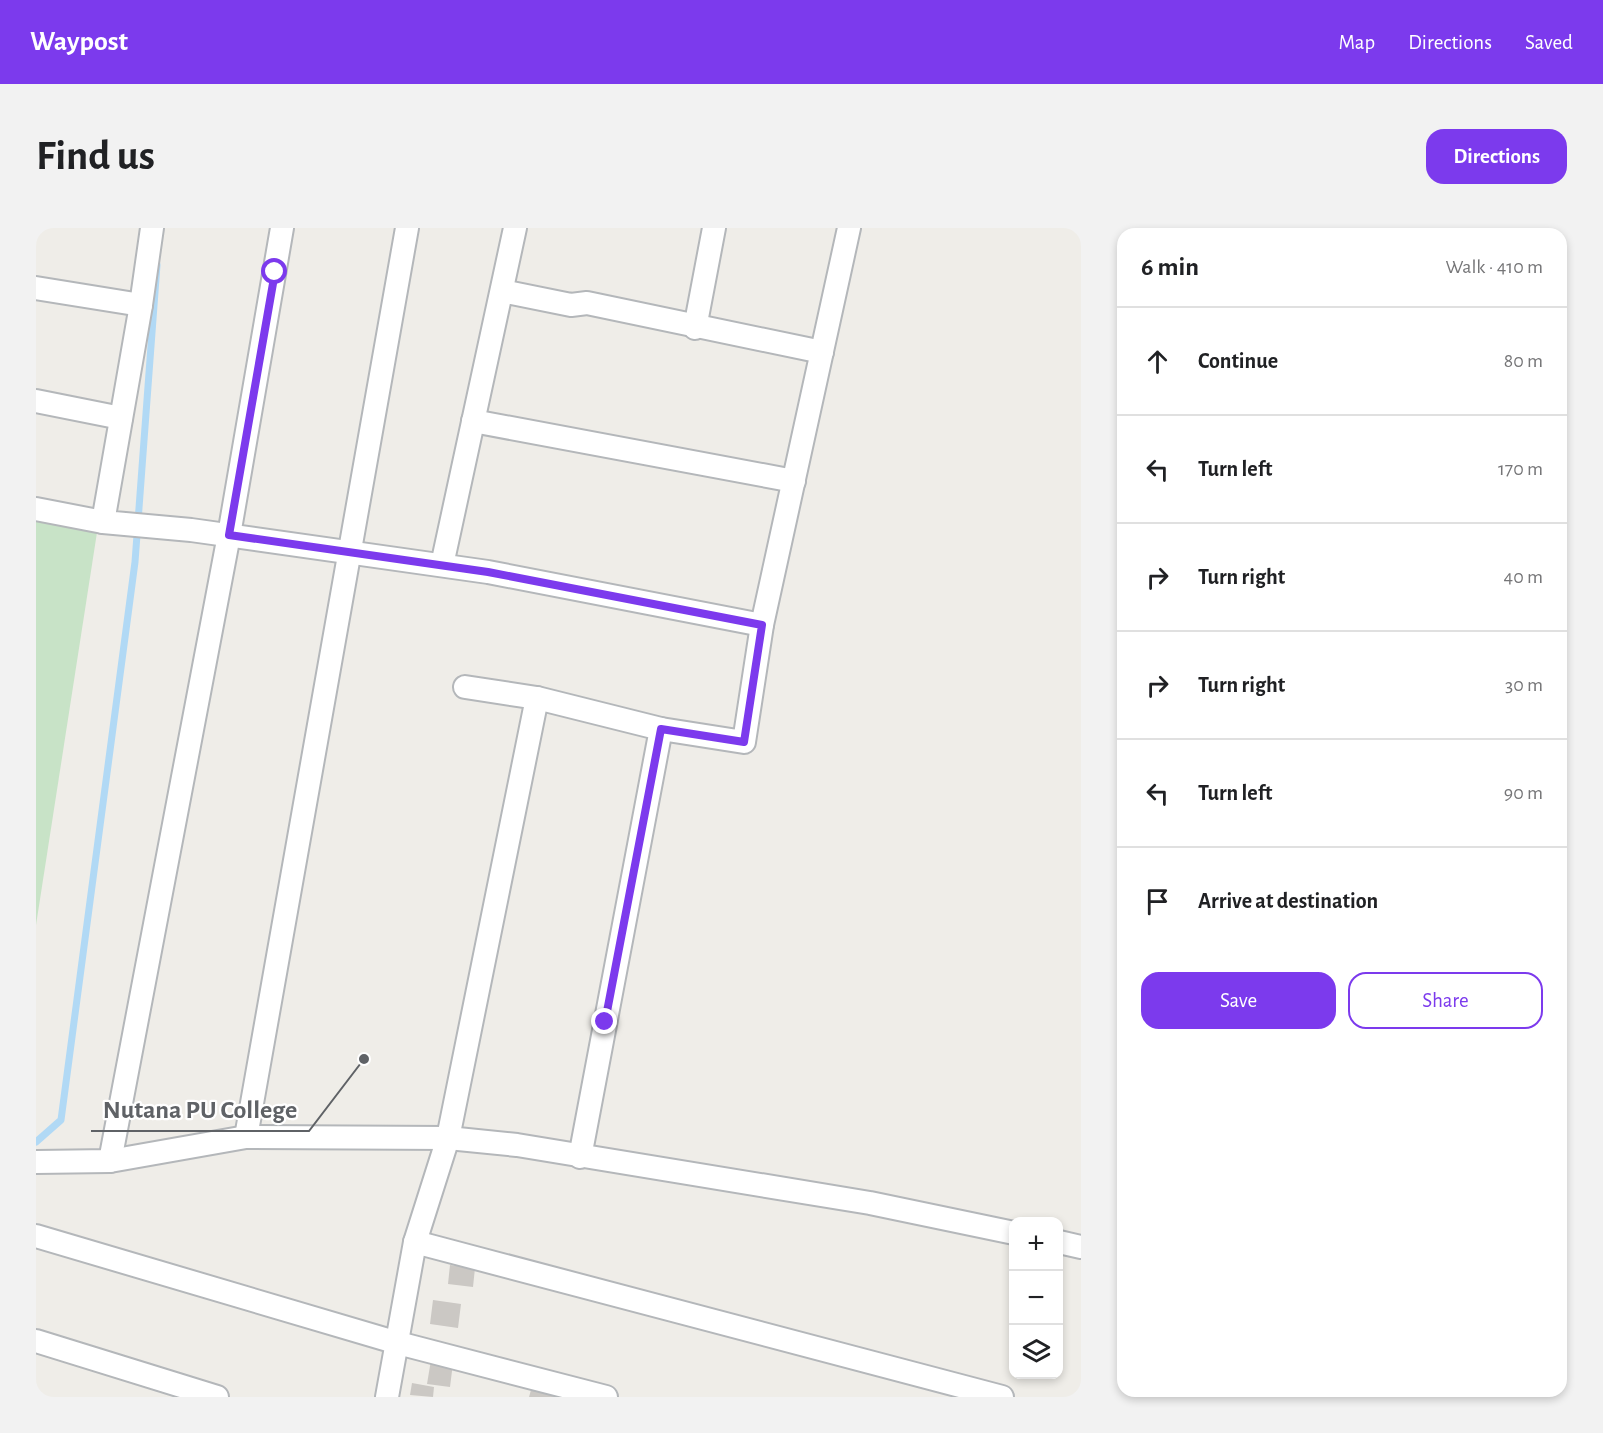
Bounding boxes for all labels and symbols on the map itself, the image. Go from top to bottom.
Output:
route start [261,258,287,284]
route end [591,1008,617,1034]
callout: Nutana PU College [91,1087,309,1131]
text: Nutana PU College [103,1097,297,1123]

